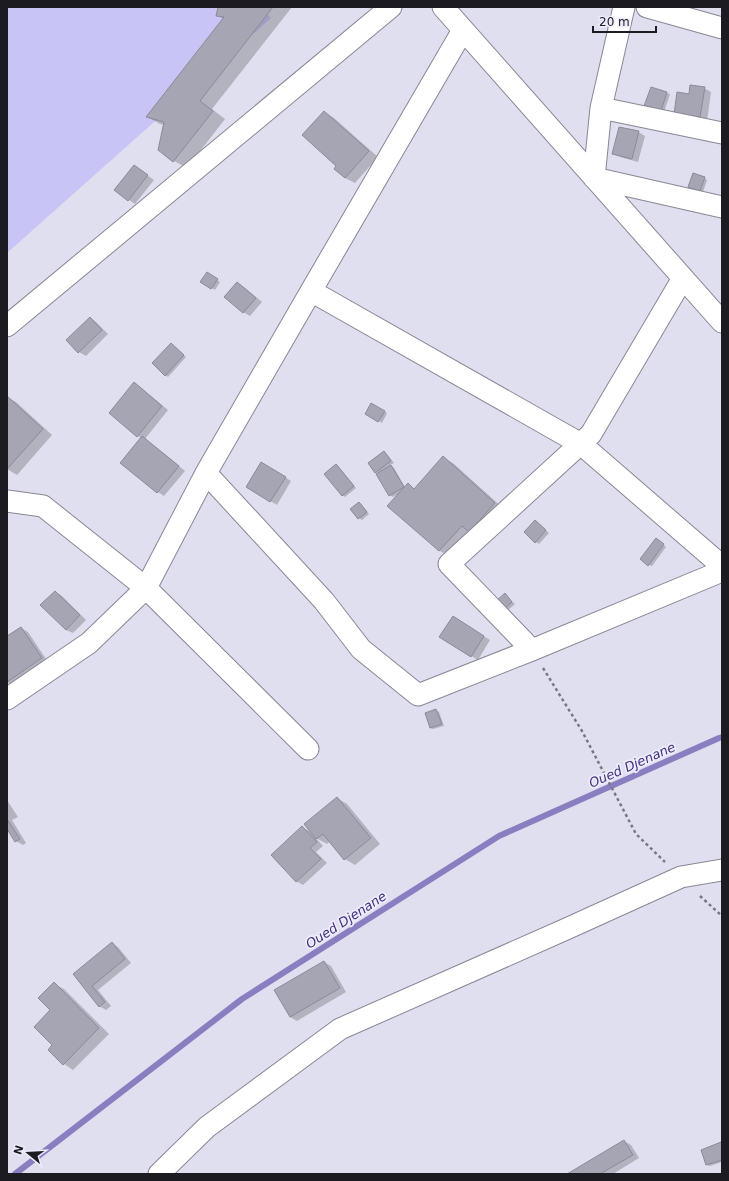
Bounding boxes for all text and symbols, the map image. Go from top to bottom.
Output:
scale bar [593,8,656,34]
text: 20 m [599,15,630,29]
water label: Oued Djenane [587,739,677,791]
water label: Oued Djenane [303,888,389,952]
north arrow [8,1133,48,1173]
text: N [11,1144,27,1156]

